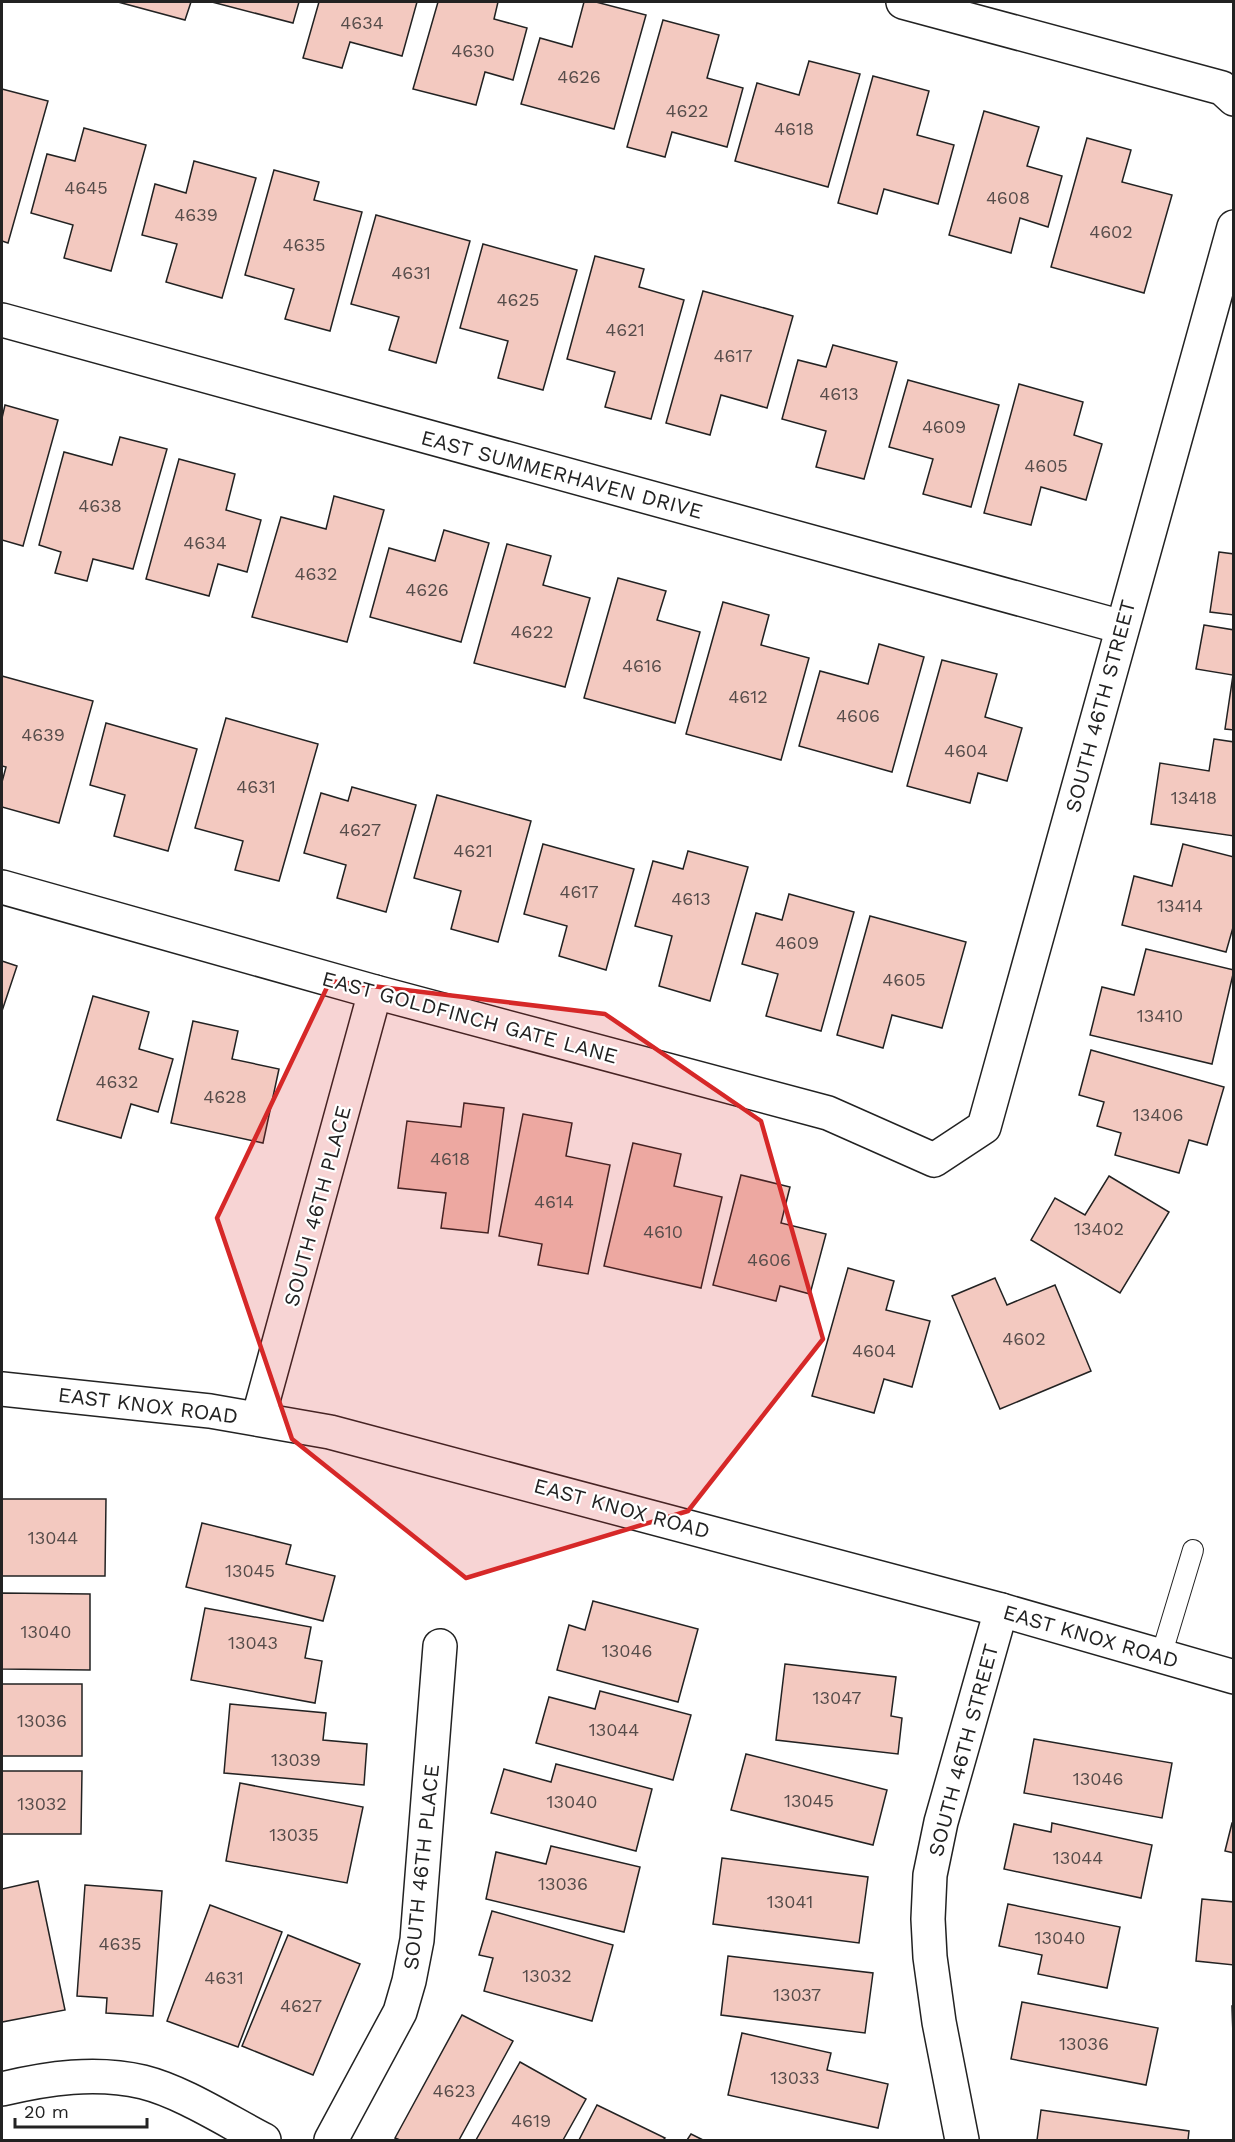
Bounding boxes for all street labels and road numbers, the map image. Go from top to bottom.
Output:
street label: EAST SUMMERHAVEN DRIVE [418,424,706,524]
street label: SOUTH 46TH STREET [1060,597,1141,815]
street label: EAST GOLDFINCH GATE LANE [320,965,620,1069]
street label: SOUTH 46TH PLACE [278,1103,356,1309]
street label: EAST KNOX ROAD [57,1382,239,1428]
street label: EAST KNOX ROAD [531,1472,713,1544]
street label: EAST KNOX ROAD [1000,1599,1182,1673]
street label: SOUTH 46TH STREET [923,1641,1004,1859]
street label: SOUTH 46TH PLACE [398,1763,444,1971]

